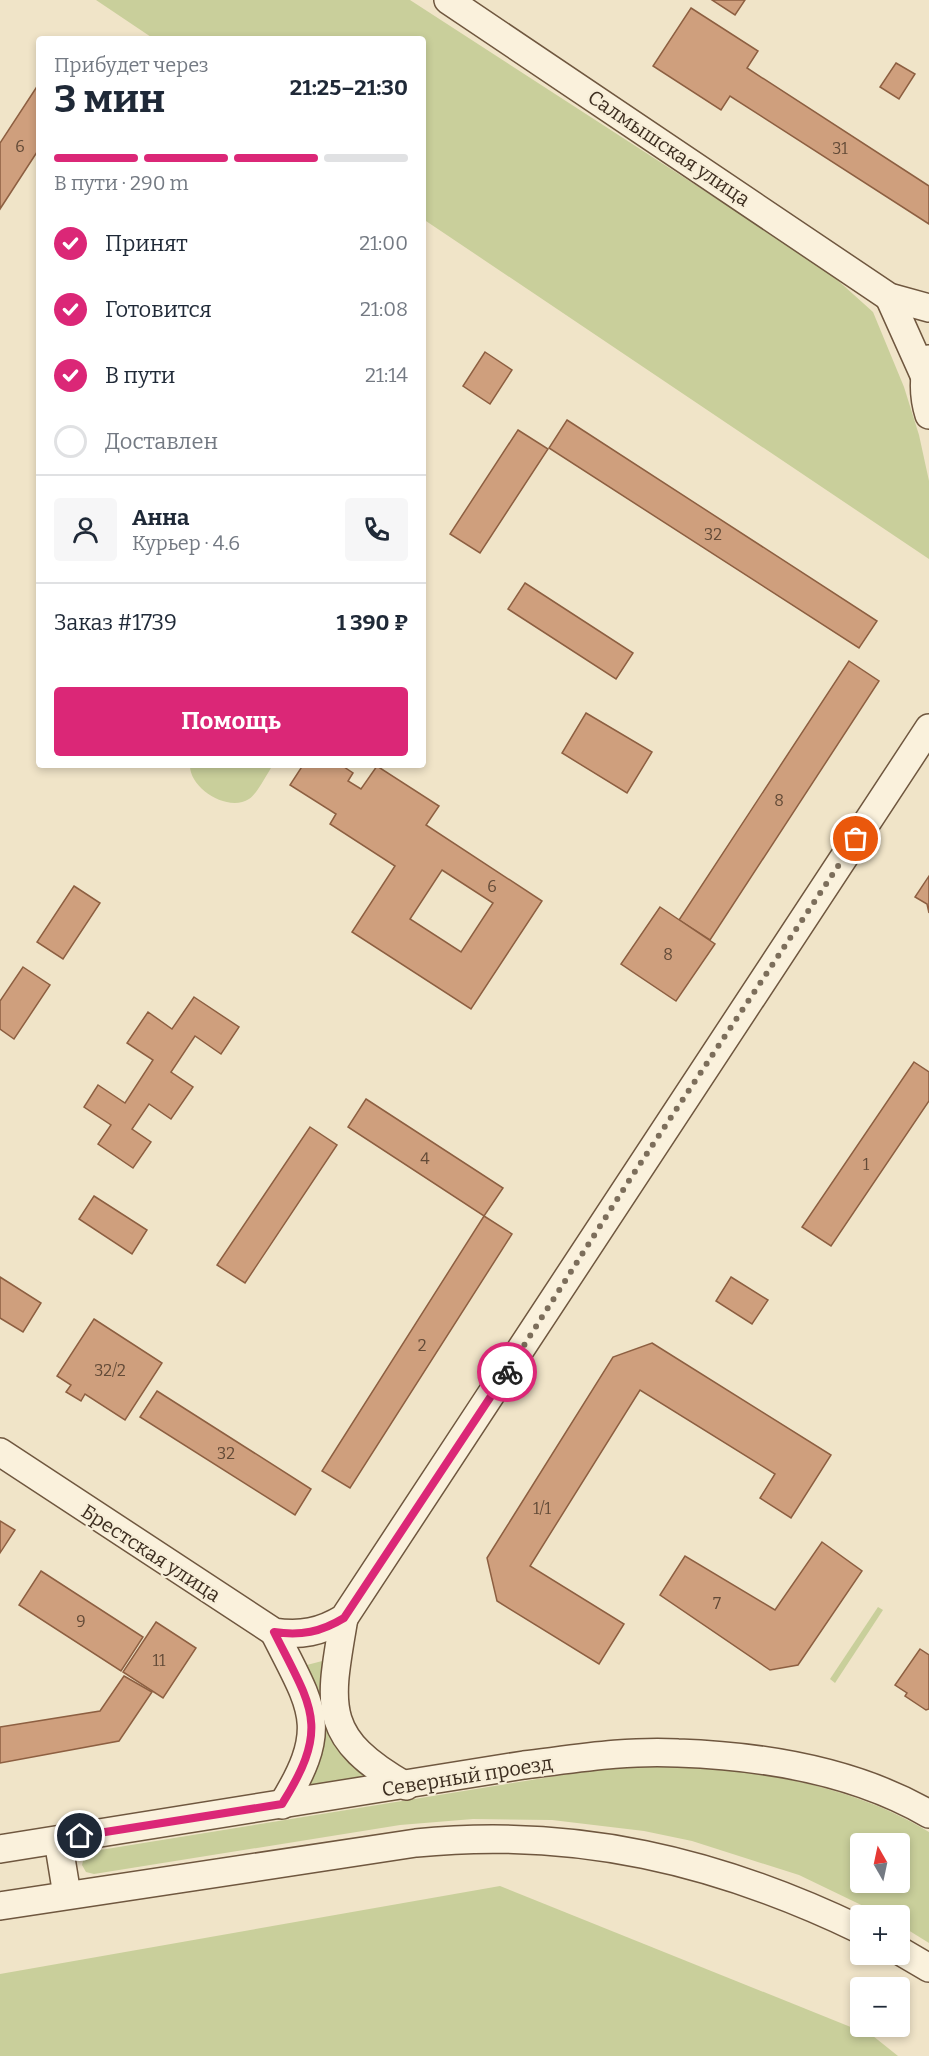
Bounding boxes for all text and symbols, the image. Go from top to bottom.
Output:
text: Прибудет через [54,53,209,77]
text: 21:25–21:30 [290,74,408,101]
text: 3 мин [54,76,165,122]
street label: Салмышская улица [583,85,755,211]
house number: 6 [15,137,25,156]
house number: 31 [832,139,848,158]
text: В пути · 290 m [54,171,189,195]
icon: check [54,227,87,260]
text: Принят [105,230,188,257]
text: 21:00 [359,231,408,255]
icon: check [54,293,87,326]
text: Готовится [105,296,212,323]
text: 21:08 [360,297,408,321]
icon: check [54,359,87,392]
text: В пути [105,362,175,389]
text: 21:14 [365,363,408,387]
text: Доставлен [105,428,218,455]
button: person [54,498,117,561]
button: phone [345,498,408,561]
text: Анна [132,504,189,531]
house number: 32 [704,525,722,544]
text: Курьер · 4.6 [132,531,240,555]
text: Заказ #1739 [54,609,177,636]
text: 1 390 ₽ [336,609,408,636]
button: Помощь [54,687,408,756]
house number: 8 [774,791,784,810]
pin [830,813,881,864]
icon: bag [839,822,872,855]
house number: 6 [487,877,497,896]
house number: 8 [663,945,673,964]
house number: 4 [420,1149,430,1168]
house number: 1 [863,1155,870,1174]
house number: 2 [418,1336,426,1355]
courier [477,1342,537,1402]
icon: bike [491,1356,524,1389]
house number: 32/2 [94,1361,126,1380]
house number: 32 [217,1444,235,1463]
street label: Брестская улица [77,1499,225,1607]
house number: 1/1 [533,1499,552,1518]
house number: 7 [713,1594,721,1613]
house number: 9 [76,1612,86,1631]
house number: 11 [153,1651,166,1670]
street label: Северный проезд [380,1751,554,1801]
pin [54,1810,105,1861]
icon: home [63,1819,96,1852]
north arrow [850,1833,910,1893]
map controls [850,1833,910,2037]
button: + [850,1905,910,1965]
button: − [850,1977,910,2037]

